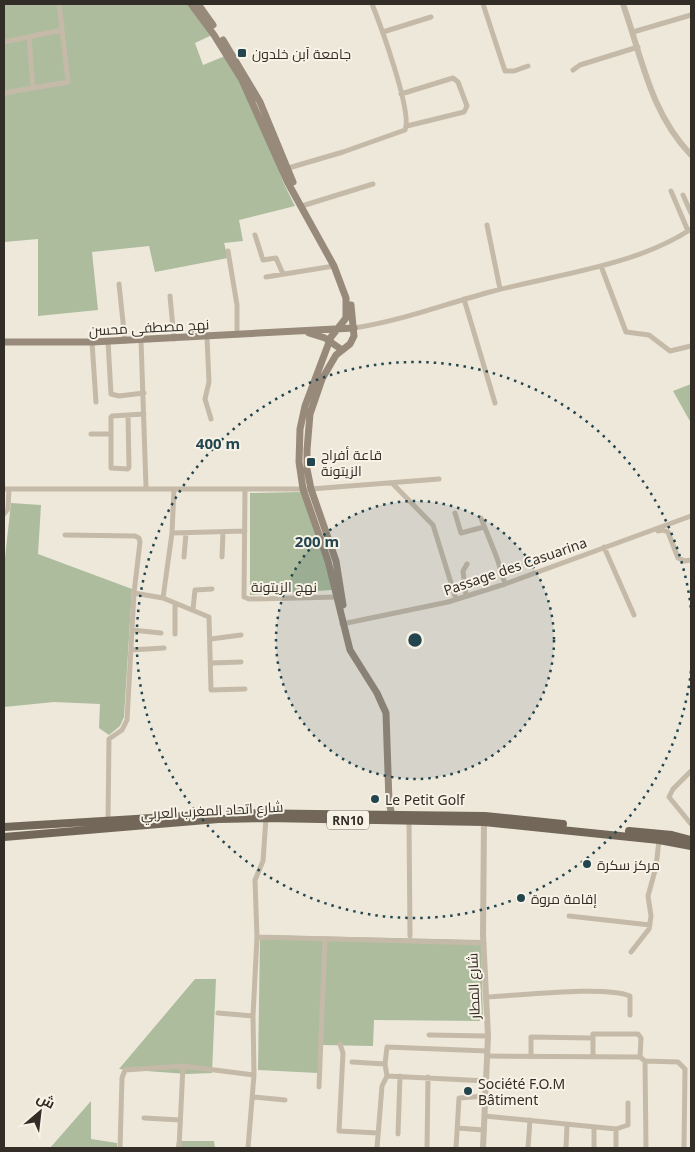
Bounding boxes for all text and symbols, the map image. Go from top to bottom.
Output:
place label: جامعة آبن خلدون [252,44,351,63]
marker: جامعة آبن خلدون [236,47,248,59]
street label: نهج مصطفى محسن [88,314,210,340]
text: 400 m [196,433,240,453]
place label: قاعة أفراح الزيتونة [321,445,382,480]
marker: قاعة أفراح الزيتونة [305,456,317,468]
text: 200 m [295,531,339,551]
street label: Passage des Casuarina [441,533,589,599]
street label: نهج الزيتونة [251,577,317,596]
centre of rings [406,631,424,649]
place label: Le Petit Golf [385,790,466,809]
marker: Le Petit Golf [369,793,381,805]
street label: شارع اتحاد المغرب العربي [140,797,284,826]
road number: RN10 [327,810,369,830]
place label: مركز سكرة [597,855,660,874]
marker: مركز سكرة [581,858,593,870]
place label: إقامة مروة [531,889,597,908]
marker: إقامة مروة [515,892,527,904]
street label: شارع المطار [462,953,484,1020]
place label: Société F.O.M Bâtiment [478,1074,565,1109]
marker: Société F.O.M Bâtiment [462,1085,474,1097]
north arrow [15,1087,65,1137]
text: ش [34,1087,59,1113]

